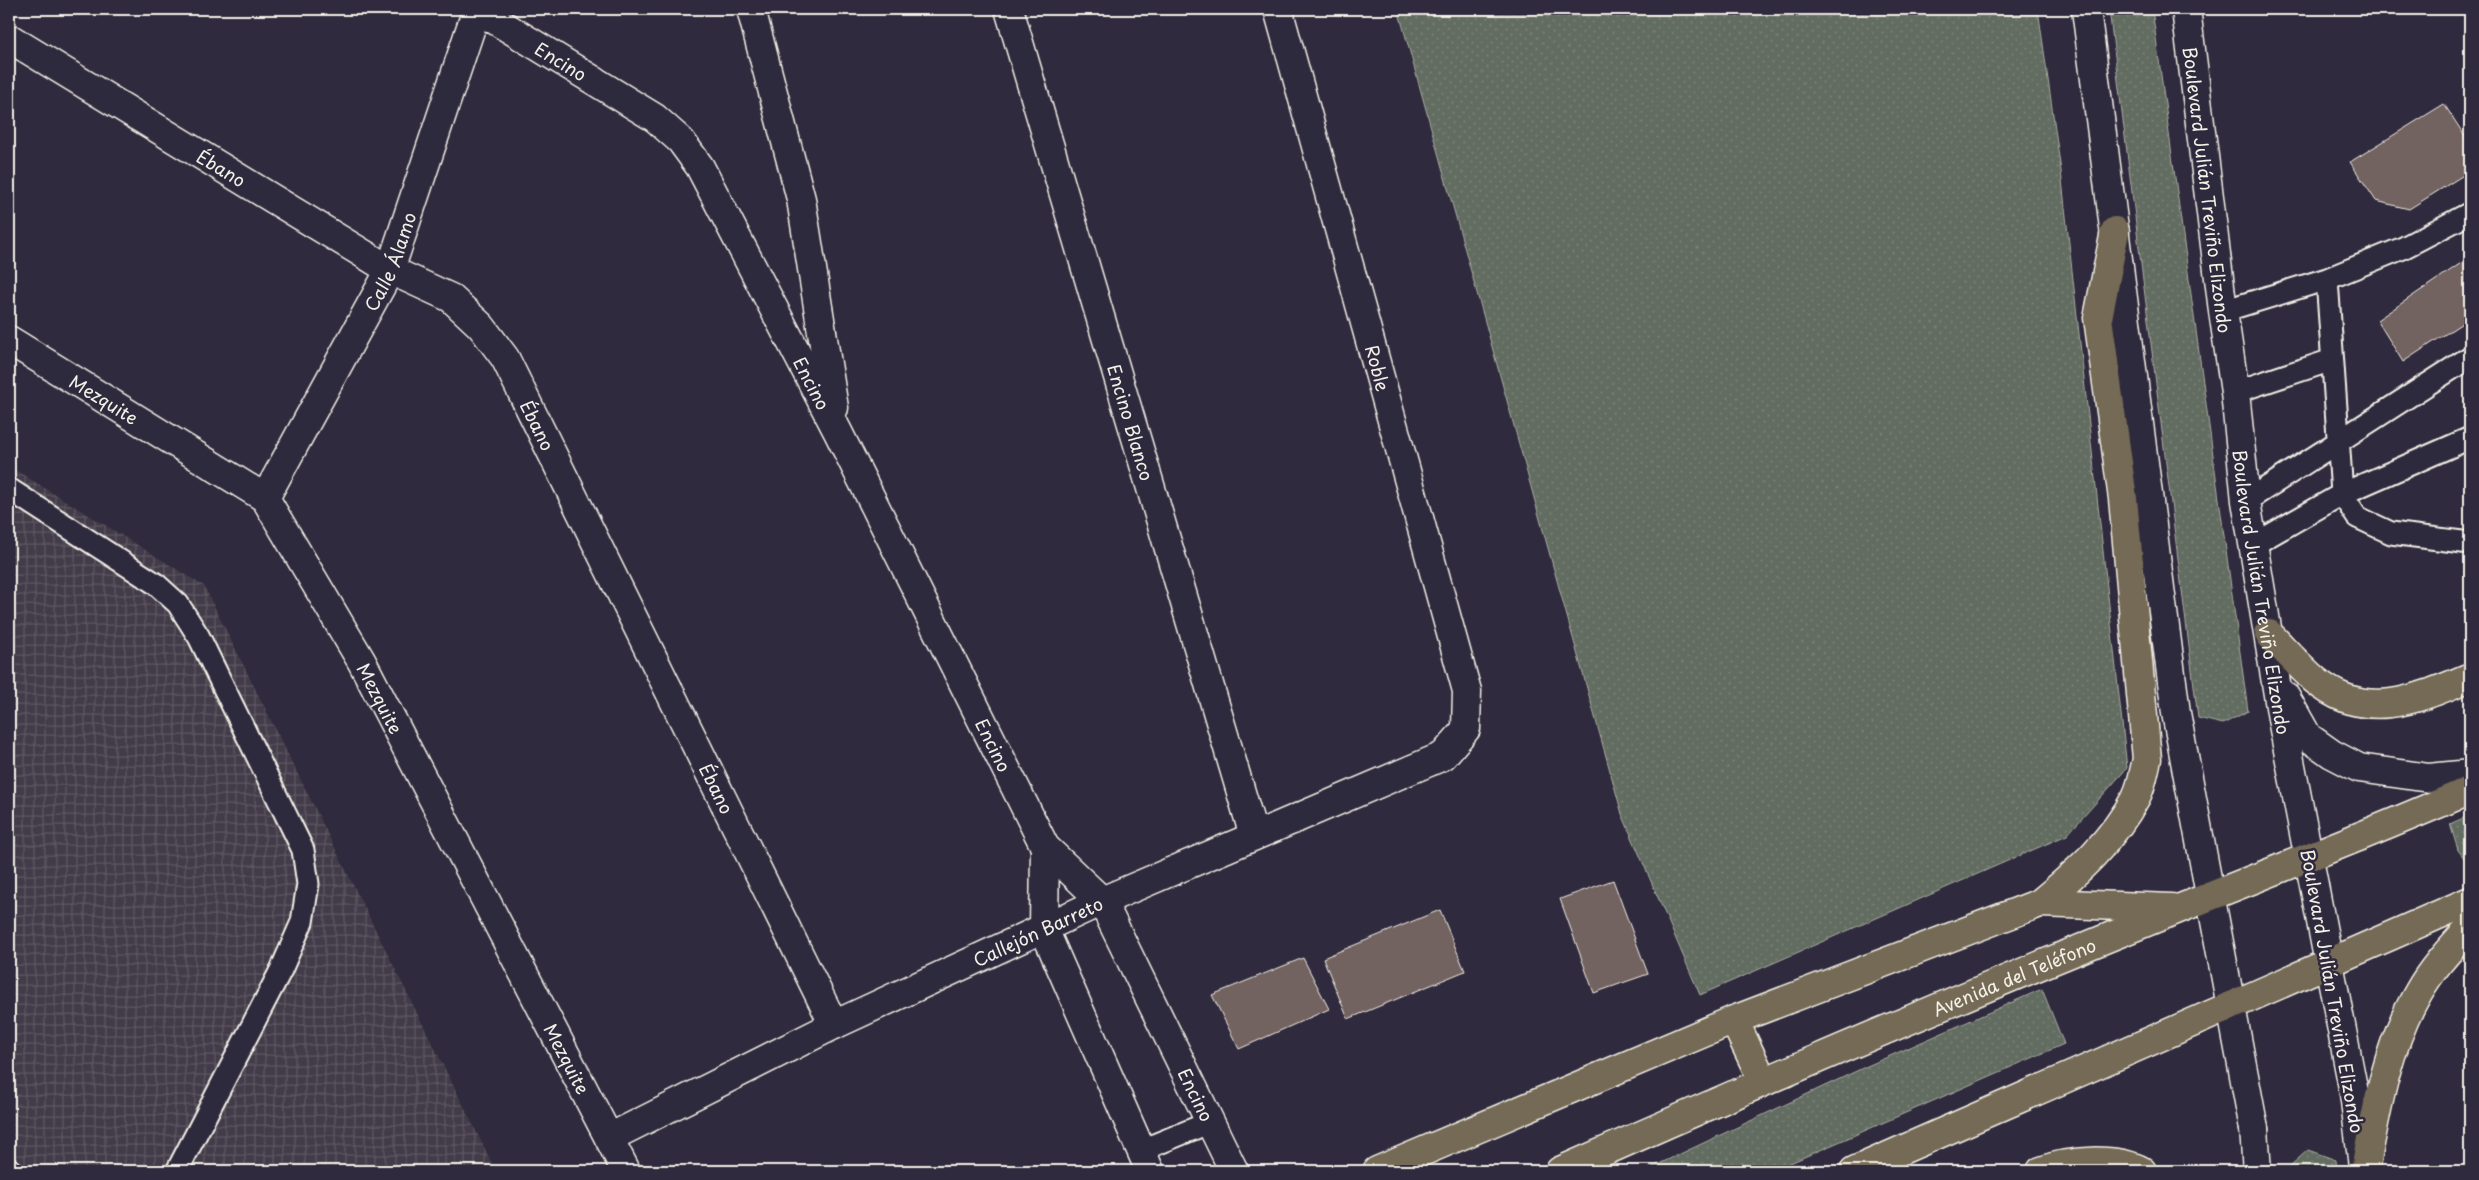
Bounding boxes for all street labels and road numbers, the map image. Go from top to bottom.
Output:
street label: Encino [530,34,593,87]
street label: Boulevard Julián Treviño Elizondo [2177,45,2240,335]
street label: Ébano [192,142,251,193]
street label: Calle Álamo [357,208,422,316]
street label: Roble [1359,342,1397,394]
street label: Encino [787,352,837,414]
street label: Encino Blanco [1101,361,1161,484]
street label: Mezquite [65,367,144,430]
street label: Ébano [514,395,562,455]
street label: Boulevard Julián Treviño Elizondo [2227,448,2298,737]
street label: Mezquite [351,658,410,738]
street label: Encino [969,713,1019,776]
street label: Ébano [693,758,741,818]
street label: Boulevard Julián Treviño Elizondo [2295,847,2371,1135]
street label: Callejón Barreto [968,889,1107,973]
street label: Avenida del Teléfono [1928,930,2100,1022]
street label: Mezquite [538,1018,597,1099]
street label: Encino [1172,1063,1221,1126]

